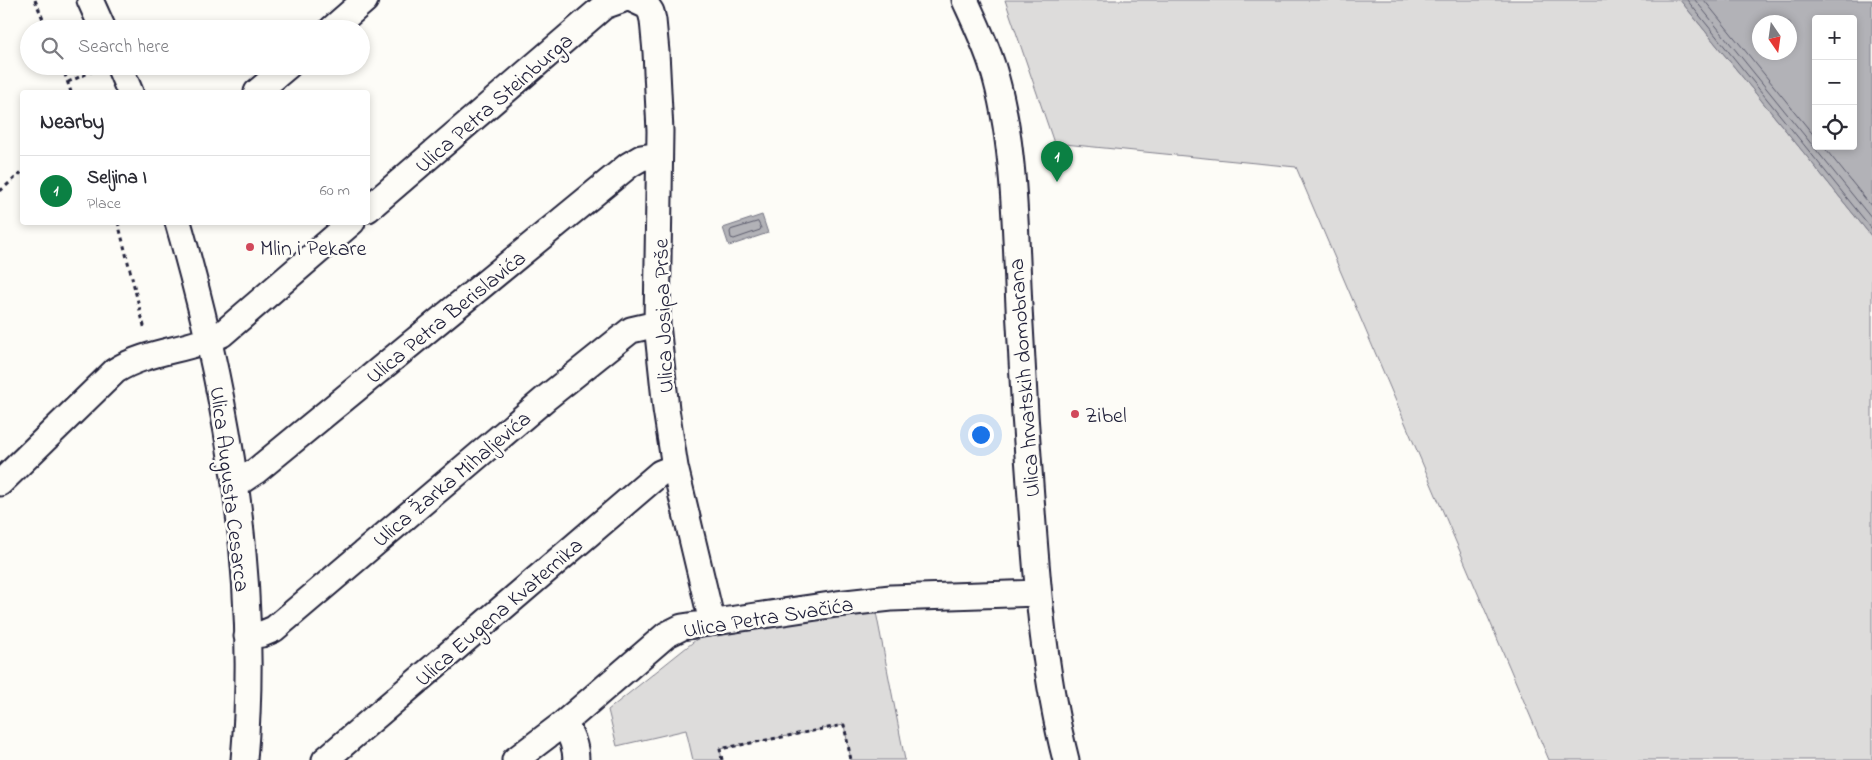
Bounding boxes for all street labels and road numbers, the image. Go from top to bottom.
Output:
street label: Ulica Petra Steinburga [409,26,582,183]
street label: Ulica Josipa Prše [646,238,684,394]
street label: Ulica Petra Berislavića [360,244,534,393]
street label: Ulica hrvatskih domobrana [1002,257,1050,498]
street label: Ulica Augusta Cesarca [199,385,256,594]
street label: Ulica Žarka Mihaljevića [367,404,539,556]
street label: Ulica Eugena Kvaternika [409,531,592,696]
street label: Ulica Petra Svačića [681,590,856,648]

